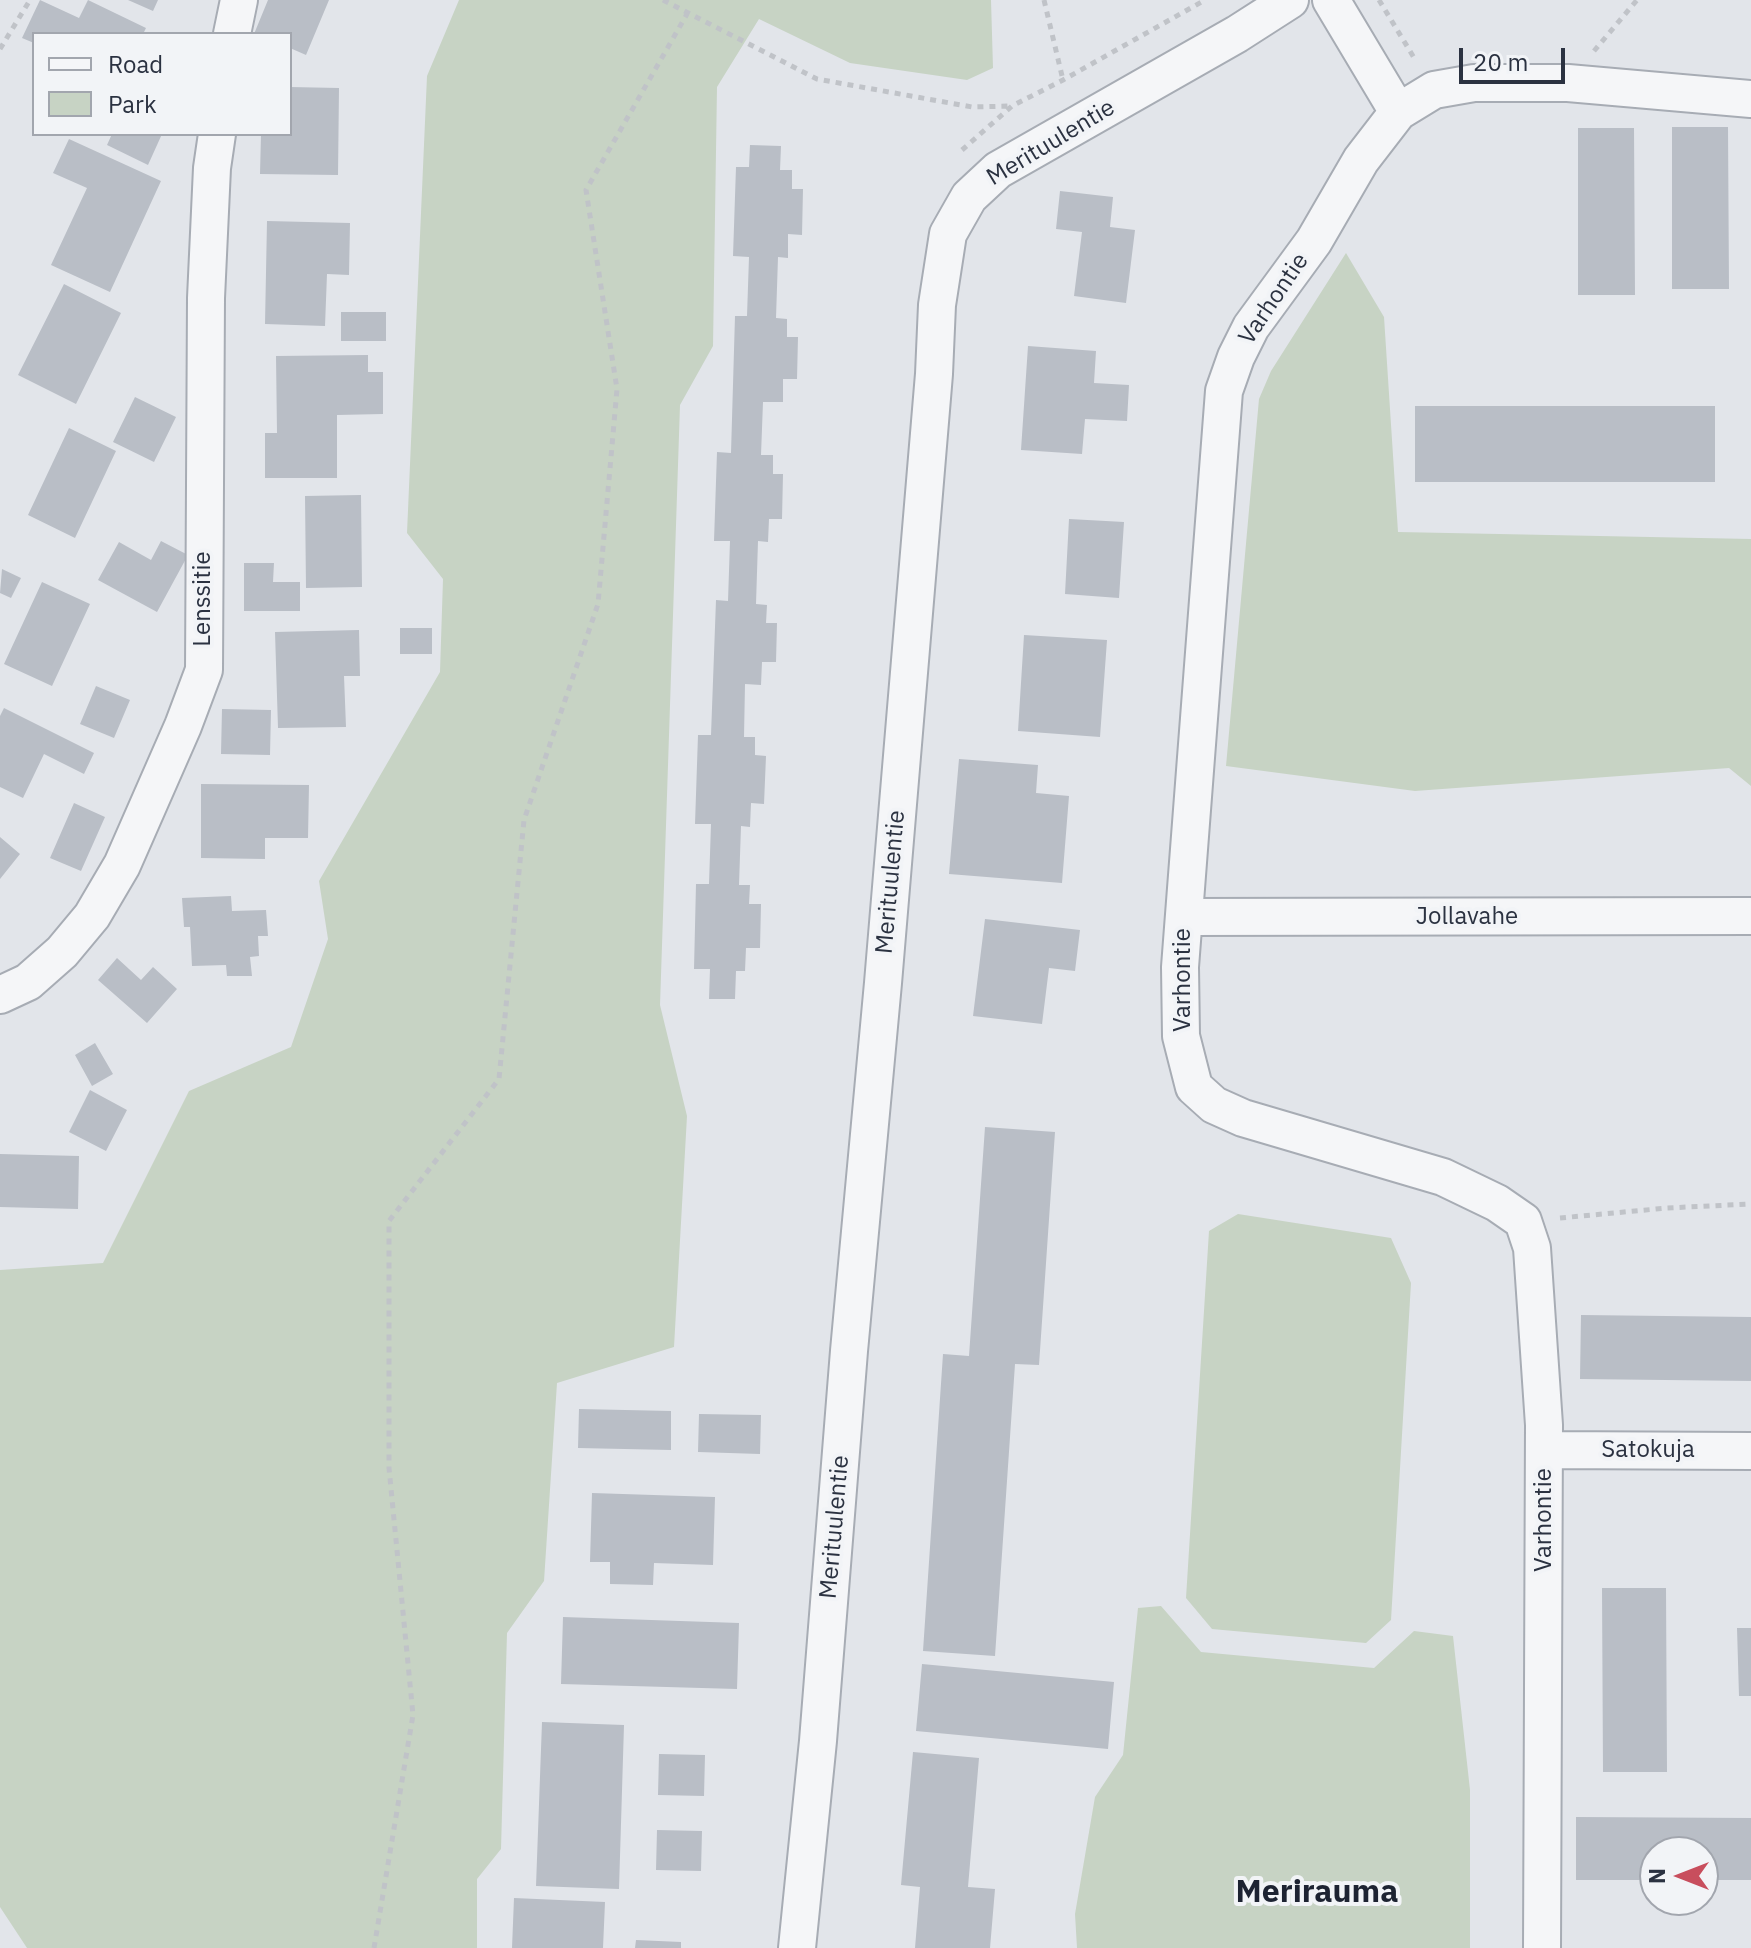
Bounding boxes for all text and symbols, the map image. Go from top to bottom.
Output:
legend [32,32,292,136]
scale bar [1463,32,1569,82]
text: 20 m [1473,46,1528,78]
text: Road [108,48,163,80]
text: Park [108,88,157,120]
street label: Merituulentie [982,94,1120,192]
street label: Varhontie [1233,248,1315,350]
street label: Lenssitie [189,551,217,647]
street label: Merituulentie [870,809,912,955]
street label: Jollavahe [1416,903,1518,931]
street label: Varhontie [1169,928,1197,1032]
street label: Satokuja [1601,1436,1695,1464]
street label: Merituulentie [814,1454,856,1600]
street label: Varhontie [1530,1468,1558,1572]
north arrow [1639,1836,1719,1916]
text: N [1642,1868,1671,1884]
district label: Merirauma [1236,1874,1398,1912]

